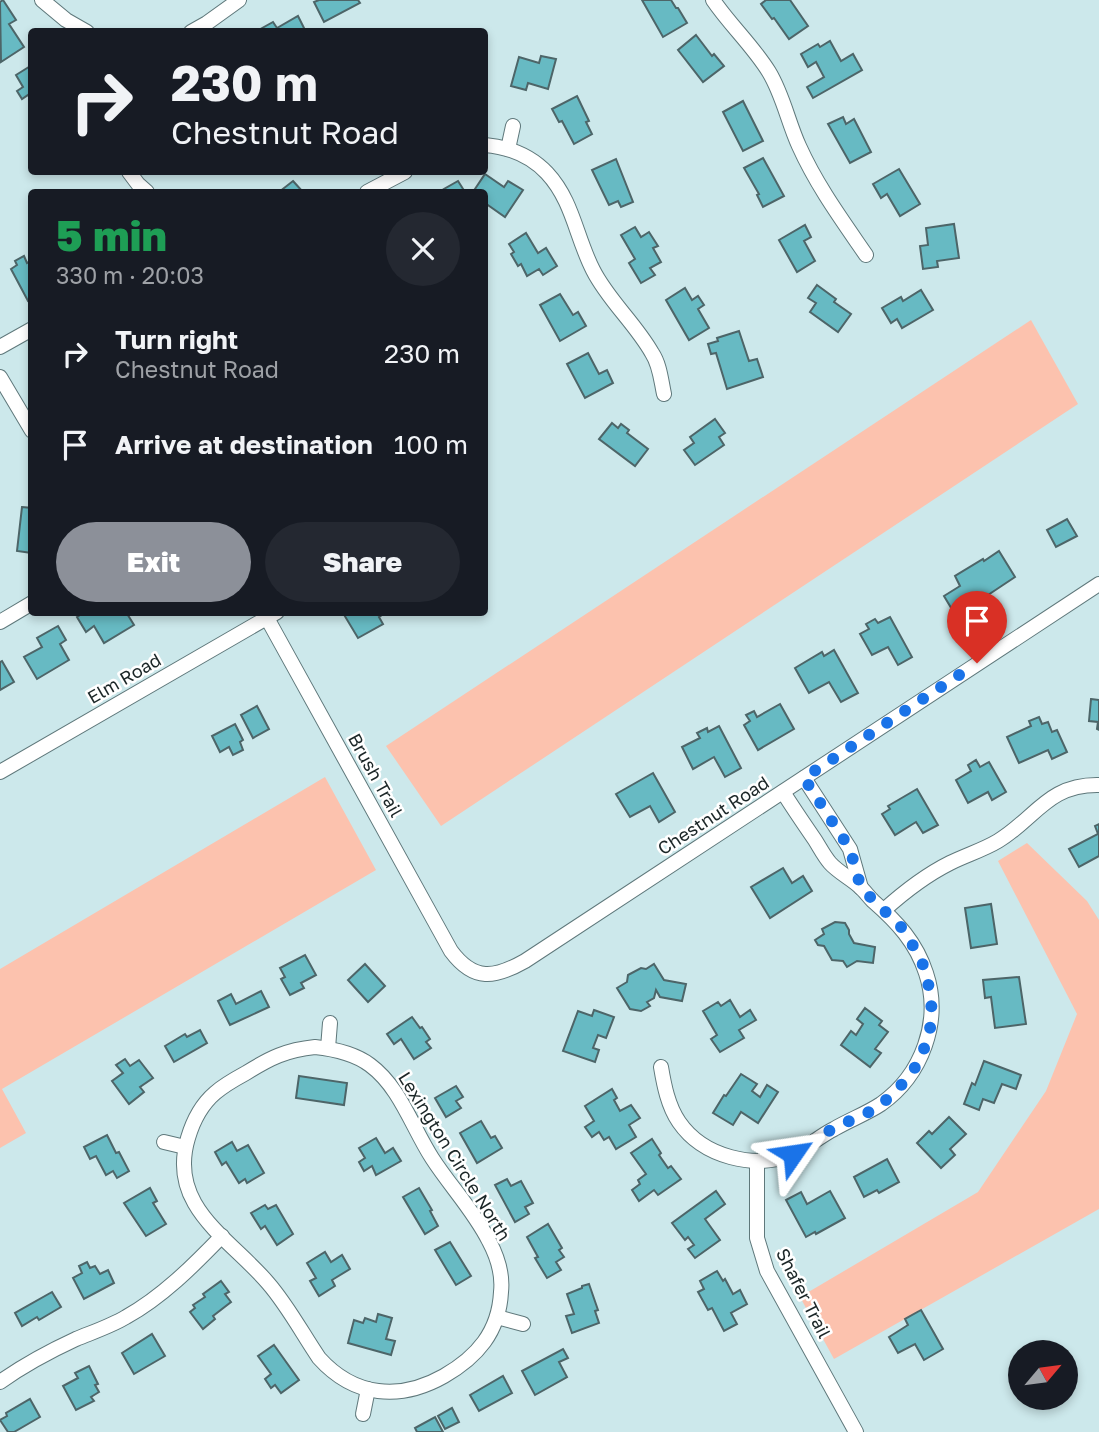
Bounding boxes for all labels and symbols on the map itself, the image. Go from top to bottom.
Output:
pin [947,591,1007,663]
street label: Elm Road [83,648,165,708]
street label: Brush Trail [344,729,408,821]
street label: Chestnut Road [653,771,773,859]
street label: Lexington Circle North [394,1067,516,1245]
position arrow [756,1117,830,1191]
street label: Shafer Trail [772,1244,836,1342]
north arrow [1008,1340,1078,1410]

